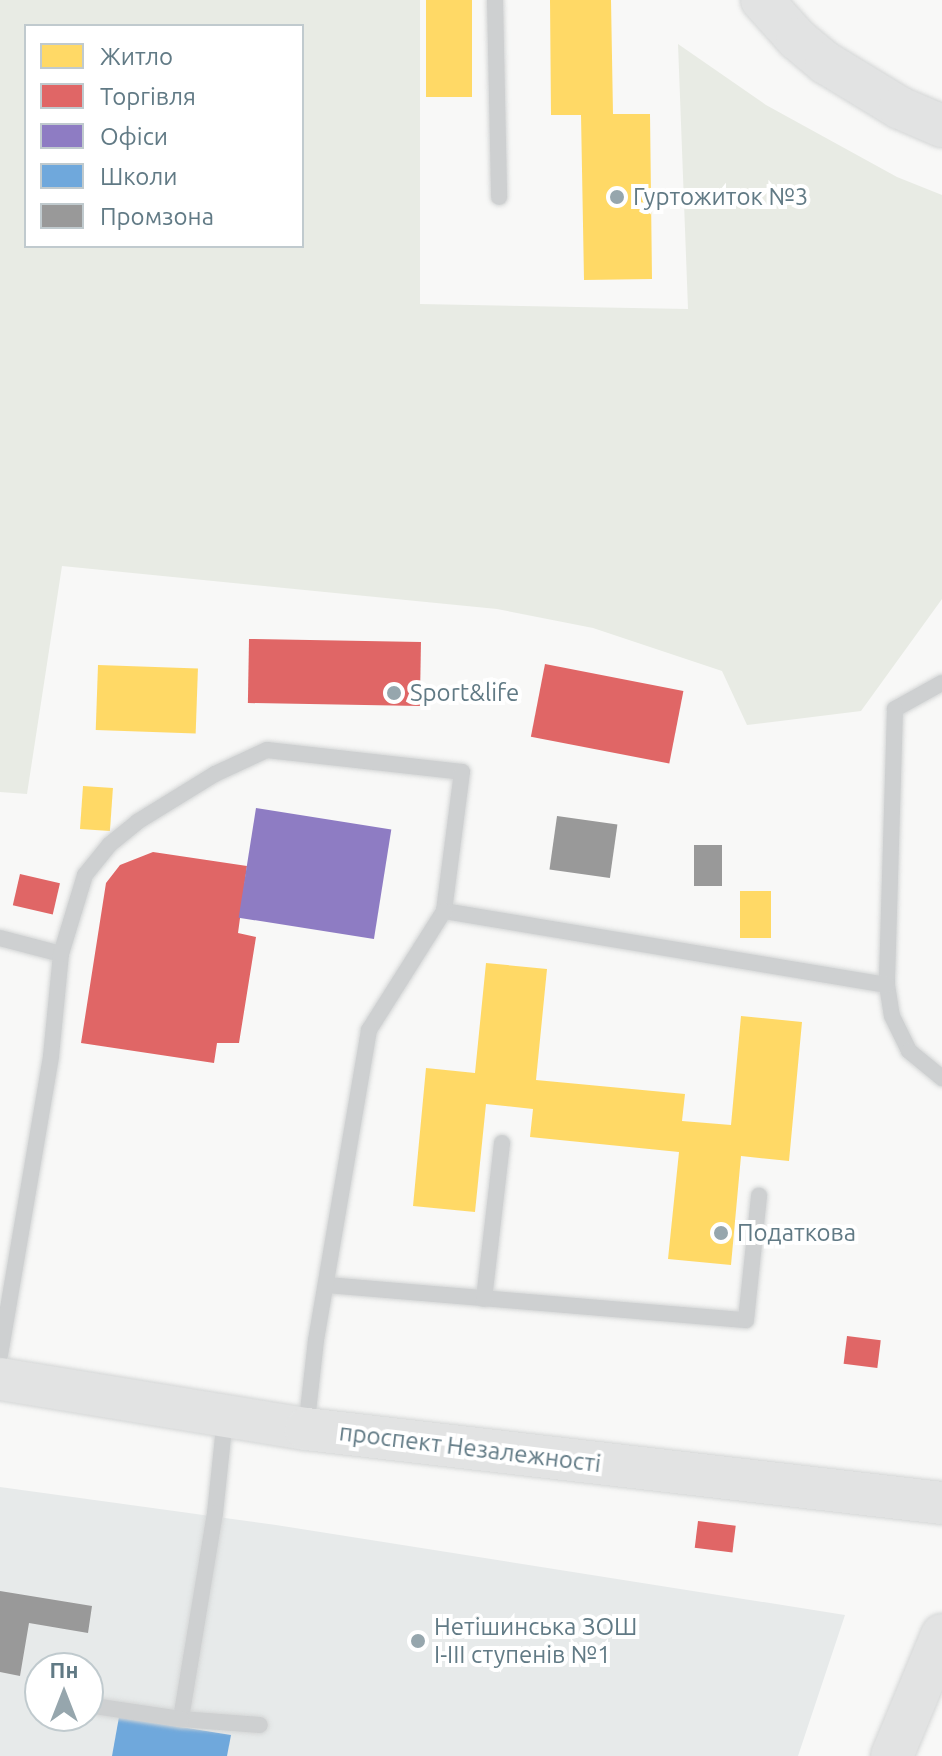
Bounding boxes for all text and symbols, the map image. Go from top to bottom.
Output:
legend [24,24,304,248]
text: Житло [100,43,173,70]
text: Торгівля [100,83,196,110]
text: Офіси [100,123,168,150]
text: Школи [100,163,178,190]
place label: Гуртожиток №3 [633,183,808,211]
marker: Гуртожиток №3 [608,188,626,206]
text: Промзона [100,203,214,230]
place label: Sport&life [410,679,519,707]
marker: Sport&life [385,684,403,702]
place label: Податкова [737,1219,856,1247]
marker: Податкова [712,1224,730,1242]
street label: проспект Незалежності [337,1418,603,1478]
place label: Нетішинська ЗОШ І-ІІІ ступенів №1 [434,1613,637,1669]
marker: Нетішинська ЗОШ І-ІІІ ступенів №1 [409,1632,427,1650]
north arrow [24,1652,104,1732]
text: Пн [50,1657,78,1682]

